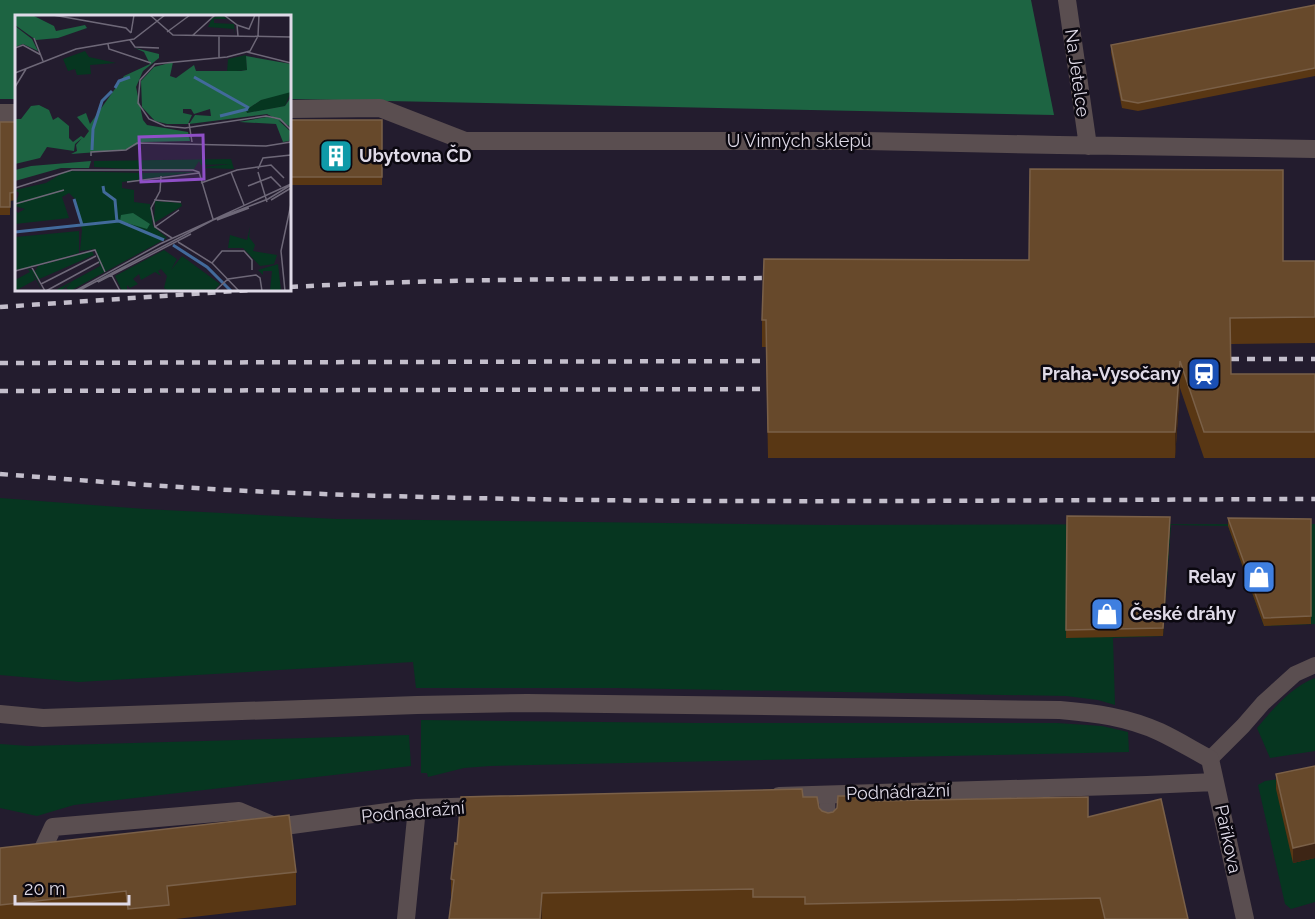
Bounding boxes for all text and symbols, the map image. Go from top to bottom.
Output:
inset map [15,15,291,291]
street label: Na Jetelce [1061,28,1094,119]
street label: U Vinných sklepů [727,130,871,151]
building icon: Ubytovna ČD [318,138,354,174]
place label: Ubytovna ČD [359,144,472,166]
station icon: Praha-Vysočany [1186,356,1222,392]
place label: Praha-Vysočany [1042,363,1181,384]
shop icon: Relay [1241,559,1277,595]
place label: Relay [1188,566,1236,587]
shop icon: České dráhy [1089,596,1125,632]
place label: České dráhy [1130,602,1236,624]
street label: Podnádražní [846,779,950,804]
street label: Podnádražní [360,797,466,826]
street label: Paříkova [1211,803,1246,875]
scale bar [15,868,129,906]
text: 20 m [24,878,66,899]

